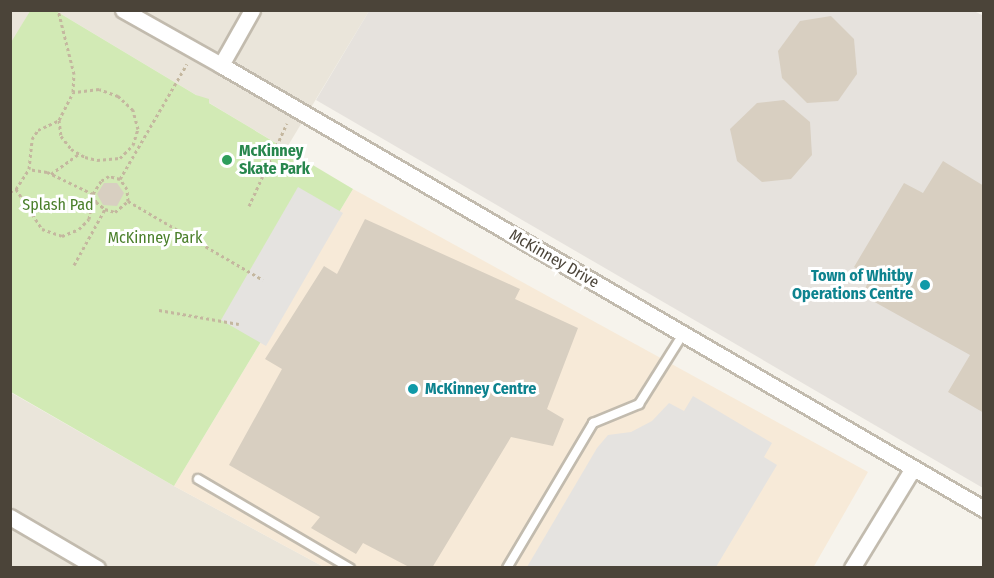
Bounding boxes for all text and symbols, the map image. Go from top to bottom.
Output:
place label: McKinney Skate Park [239,141,310,179]
marker: McKinney Skate Park [220,153,234,167]
park label: Splash Pad [22,195,94,215]
street label: McKinney Drive [506,226,602,292]
park label: McKinney Park [108,228,202,248]
place label: Town of Whitby Operations Centre [792,266,913,304]
marker: Town of Whitby Operations Centre [918,278,932,292]
place label: McKinney Centre [425,379,536,399]
marker: McKinney Centre [406,382,420,396]

